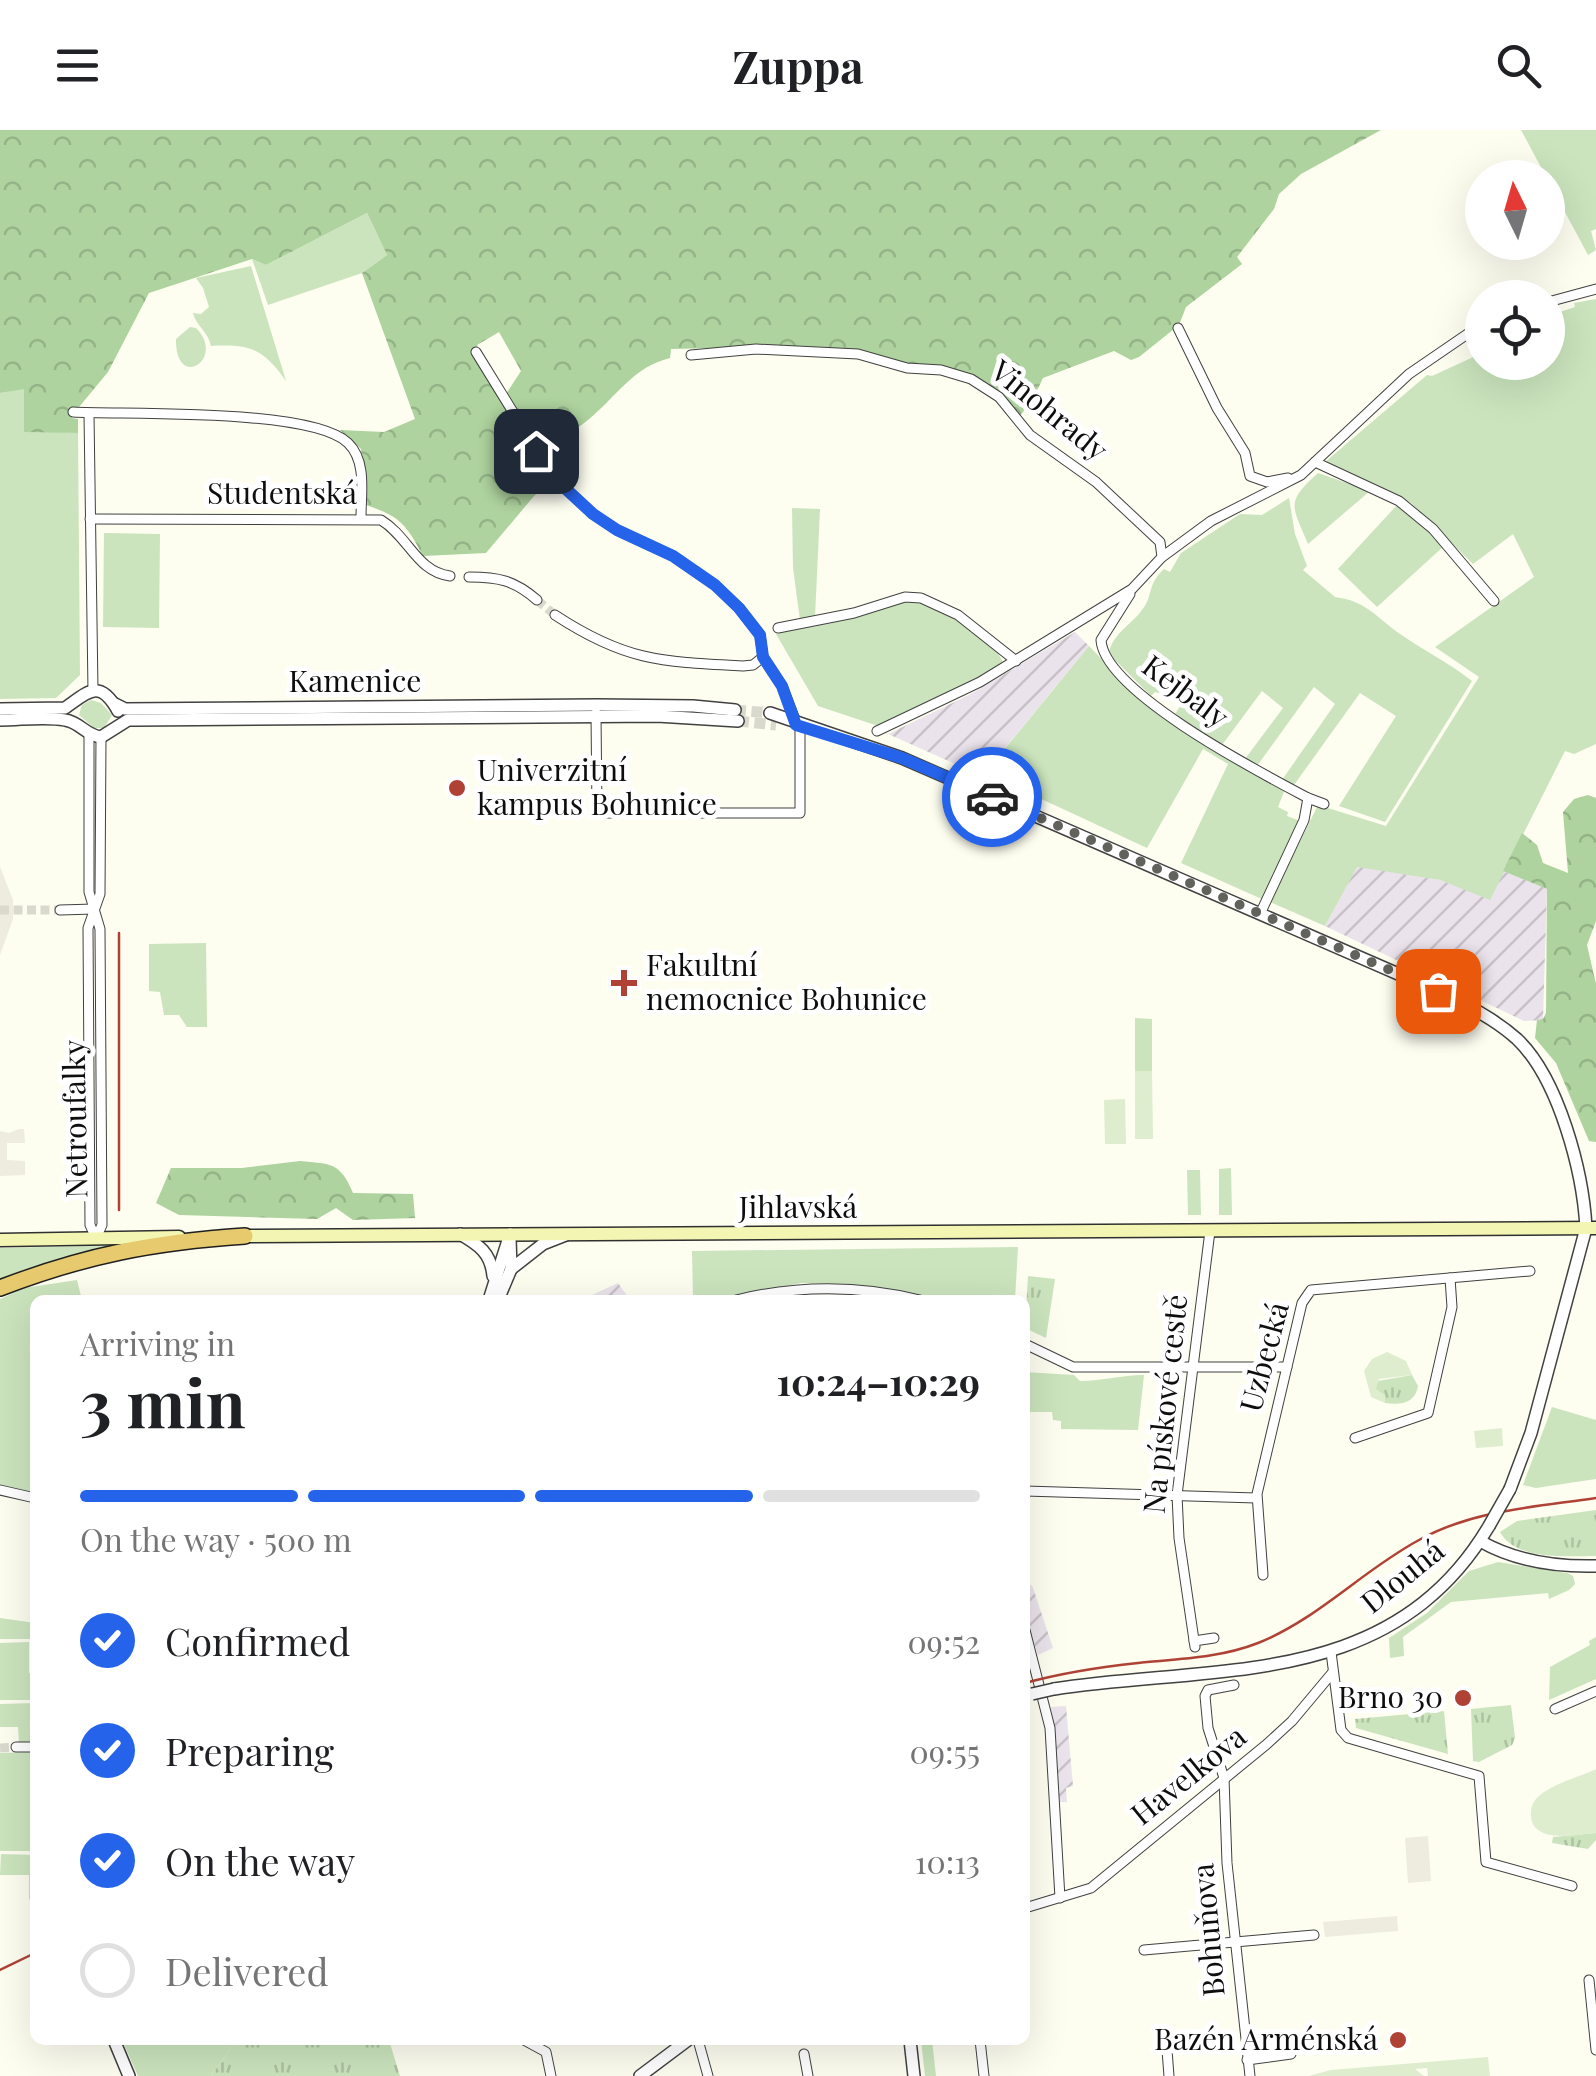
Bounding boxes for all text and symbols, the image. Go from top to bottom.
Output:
text: Zuppa [732,35,864,95]
icon: menu [50,38,105,93]
icon: search [1491,38,1546,93]
north arrow [1465,160,1565,260]
map controls [1465,160,1565,380]
button: locate [1465,280,1565,380]
street label: Vinohrady [983,349,1117,469]
pin [494,409,579,494]
icon: home [509,424,564,479]
street label: Studentská [207,472,357,512]
street label: Kejbaly [1135,645,1238,736]
street label: Kamenice [289,660,421,700]
courier [942,747,1042,847]
place label: Univerzitní kampus Bohunice [477,749,717,823]
icon: car [965,770,1020,825]
marker: Univerzitní kampus Bohunice [446,777,468,799]
place label: Fakultní nemocnice Bohunice [646,944,927,1018]
pin [1396,949,1481,1034]
icon: bag [1411,964,1466,1019]
marker: Fakultní nemocnice Bohunice [611,970,637,996]
street label: Netroufalky [53,1040,95,1198]
street label: Jihlavská [738,1186,857,1226]
street label: Na pískové cestě [1133,1292,1195,1515]
street label: Uzbecká [1229,1297,1297,1416]
text: Arriving in [80,1321,235,1364]
text: 10:24–10:29 [776,1355,980,1406]
text: 3 min [80,1358,246,1444]
text: On the way · 500 m [80,1517,352,1560]
street label: Dlouhá [1352,1530,1452,1621]
icon: check [80,1613,135,1668]
text: Confirmed [165,1615,350,1666]
text: 09:52 [907,1619,980,1662]
place label: Brno 30 [1338,1676,1443,1716]
marker: Brno 30 [1452,1687,1474,1709]
street label: Havelkova [1122,1716,1254,1833]
icon: check [80,1723,135,1778]
text: Preparing [165,1725,334,1776]
text: 09:55 [909,1729,980,1772]
icon: check [80,1833,135,1888]
text: On the way [165,1835,355,1886]
text: 10:13 [915,1839,980,1882]
street label: Bohuňova [1181,1862,1233,1998]
text: Delivered [165,1945,329,1996]
place label: Bazén Arménská [1154,2018,1378,2058]
marker: Bazén Arménská [1387,2029,1409,2051]

